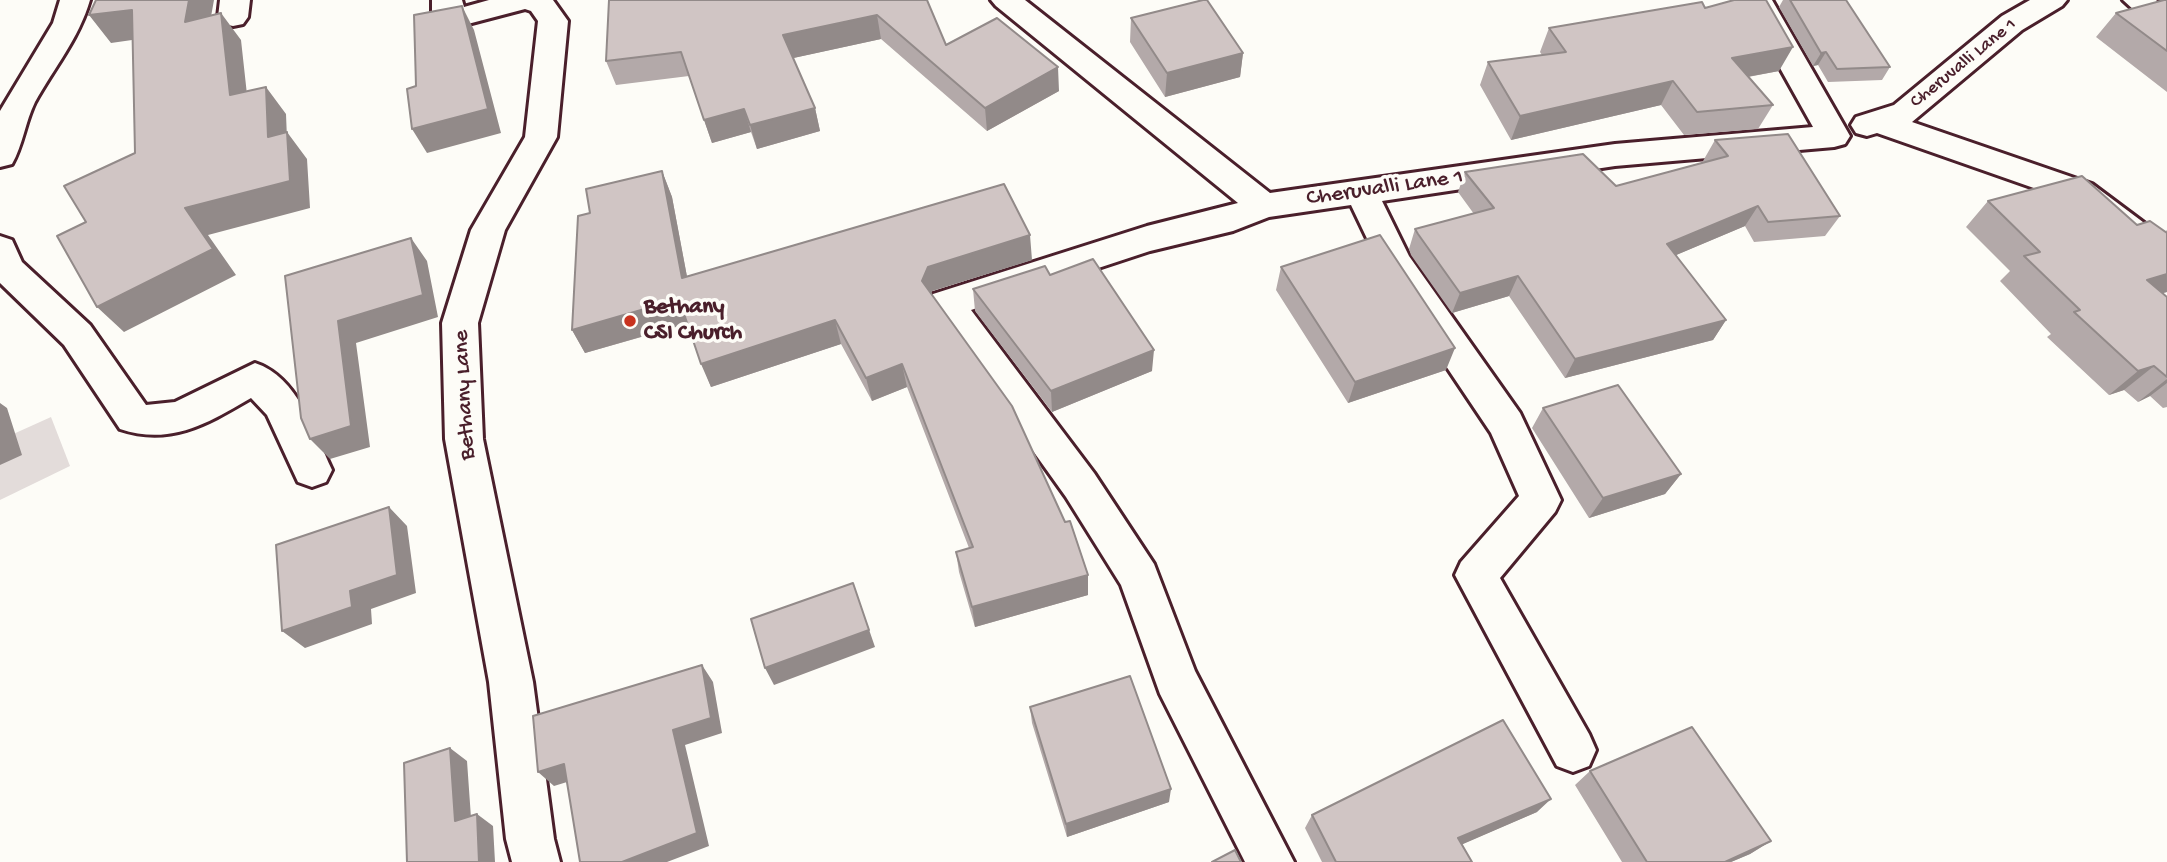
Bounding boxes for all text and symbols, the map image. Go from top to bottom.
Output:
street label: Cheruvalli Lane 1 [1906,14,2022,114]
street label: Cheruvalli Lane 1 [1305,164,1465,214]
place label: Bethany CSI Church [644,294,742,348]
marker: Bethany CSI Church [622,313,638,329]
street label: Bethany Lane [449,329,483,461]

